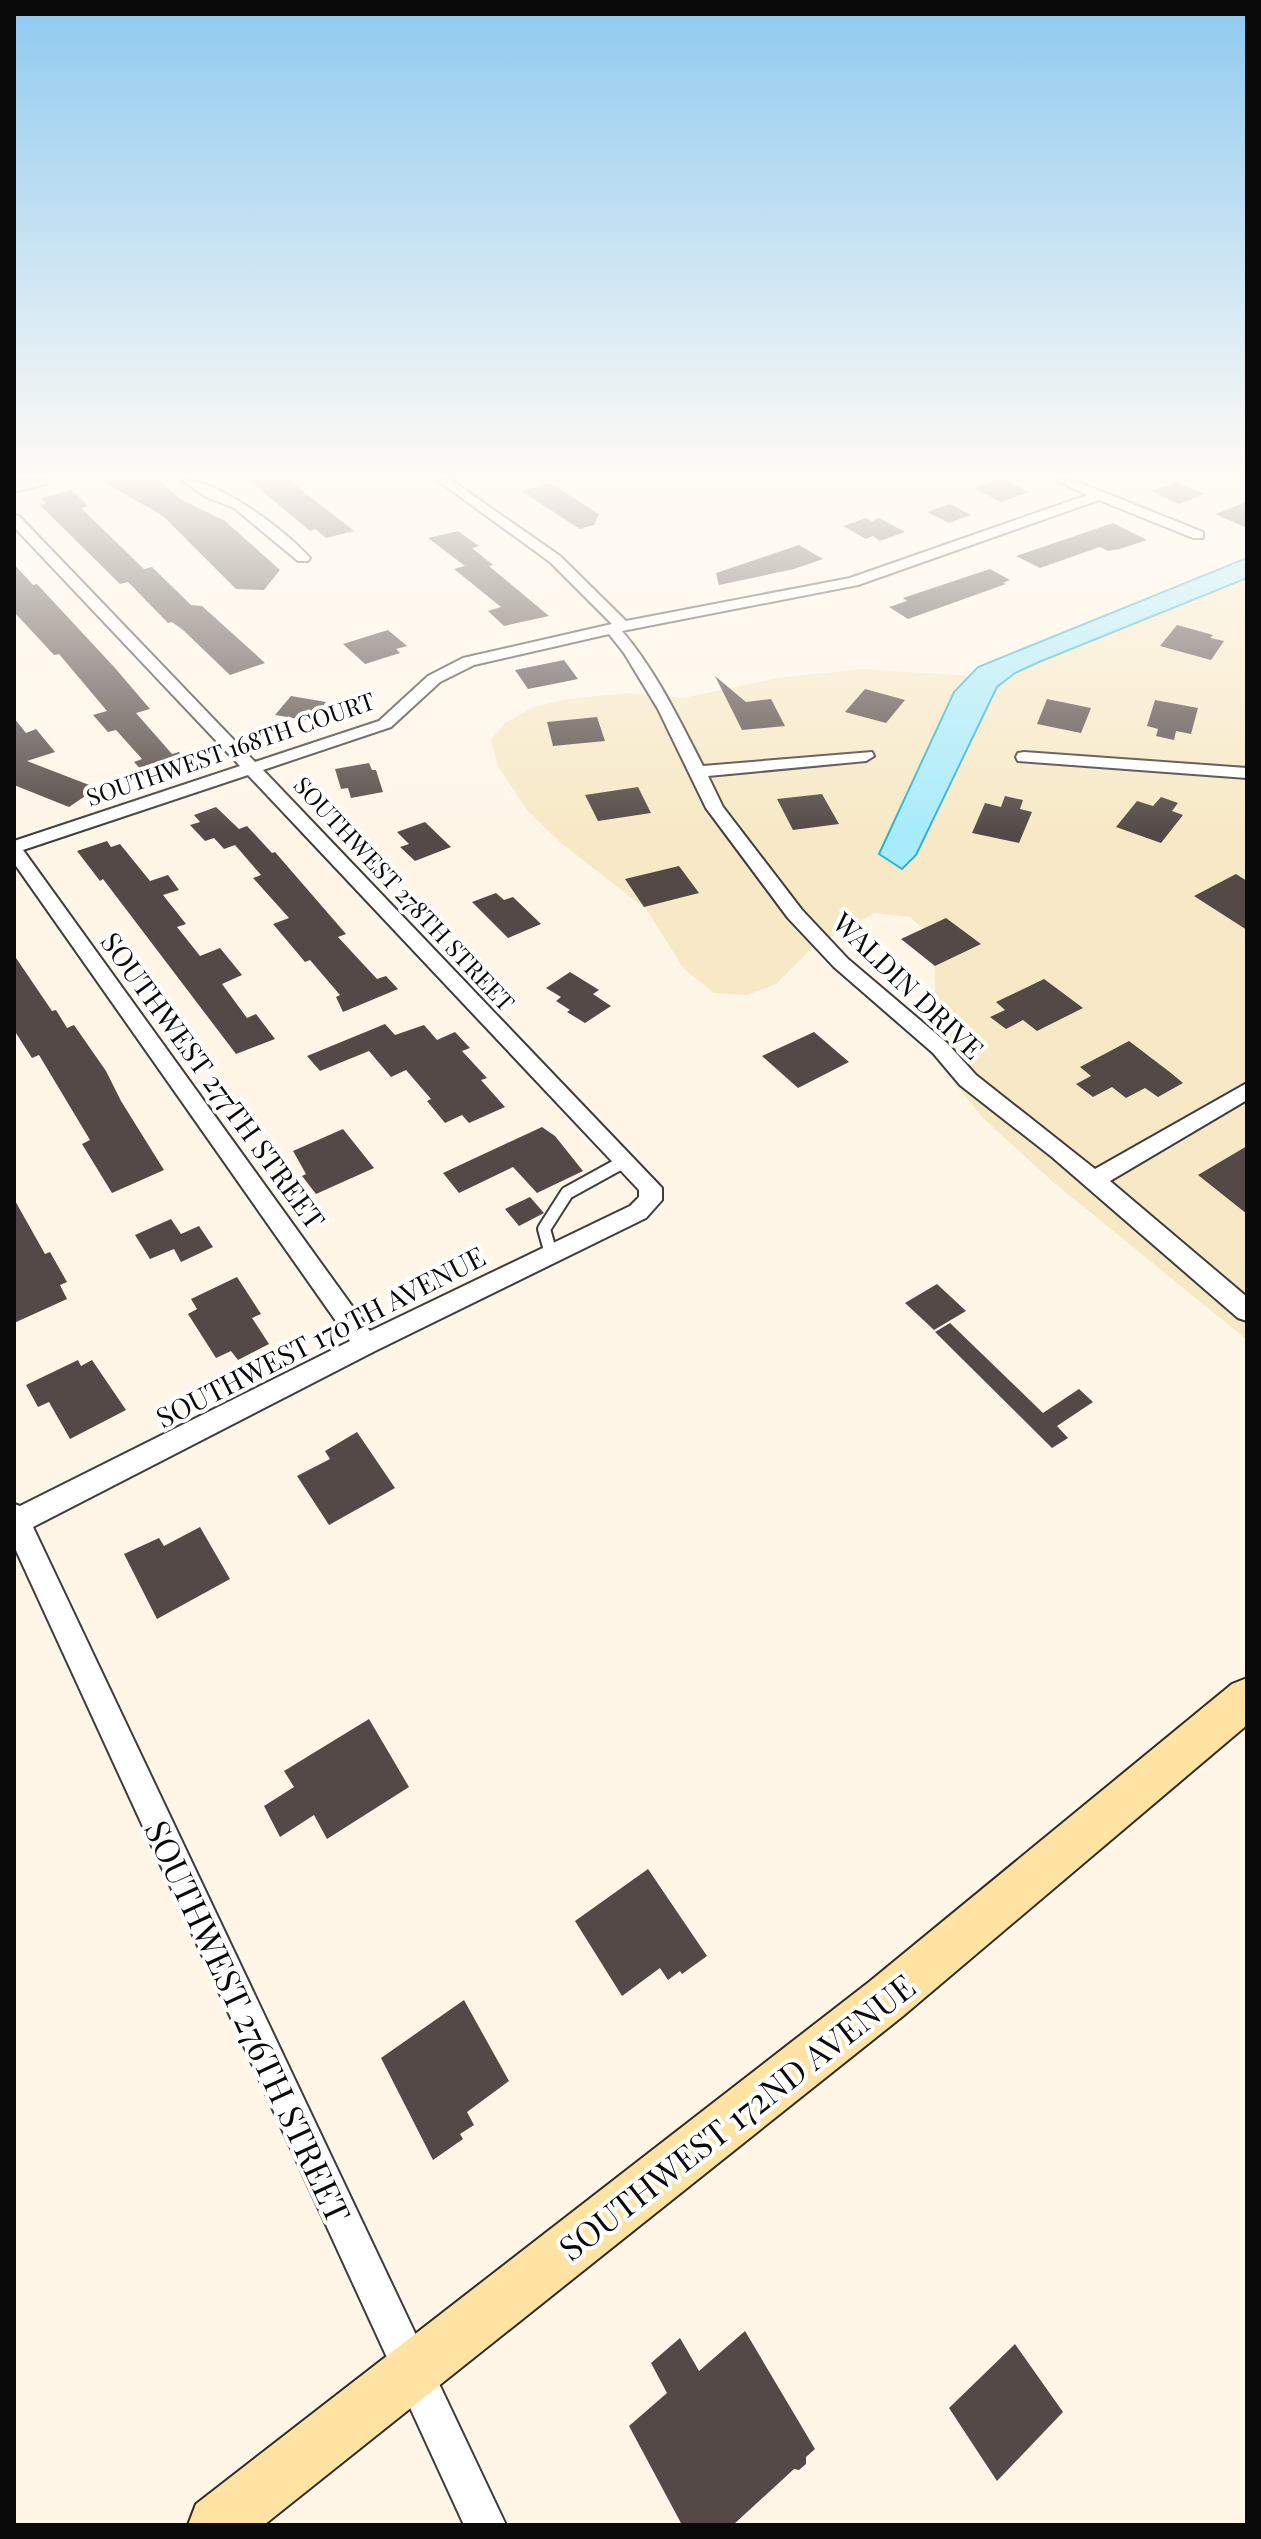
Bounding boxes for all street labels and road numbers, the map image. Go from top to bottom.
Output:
street label: SOUTHWEST 168TH COURT [81,683,379,812]
street label: SOUTHWEST 278TH STREET [288,769,522,1017]
street label: WALDIN DRIVE [825,903,992,1066]
street label: SOUTHWEST 277TH STREET [94,924,334,1236]
street label: SOUTHWEST 170TH AVENUE [149,1237,491,1435]
street label: SOUTHWEST 276TH STREET [135,1812,363,2230]
street label: SOUTHWEST 172ND AVENUE [548,1962,924,2270]

